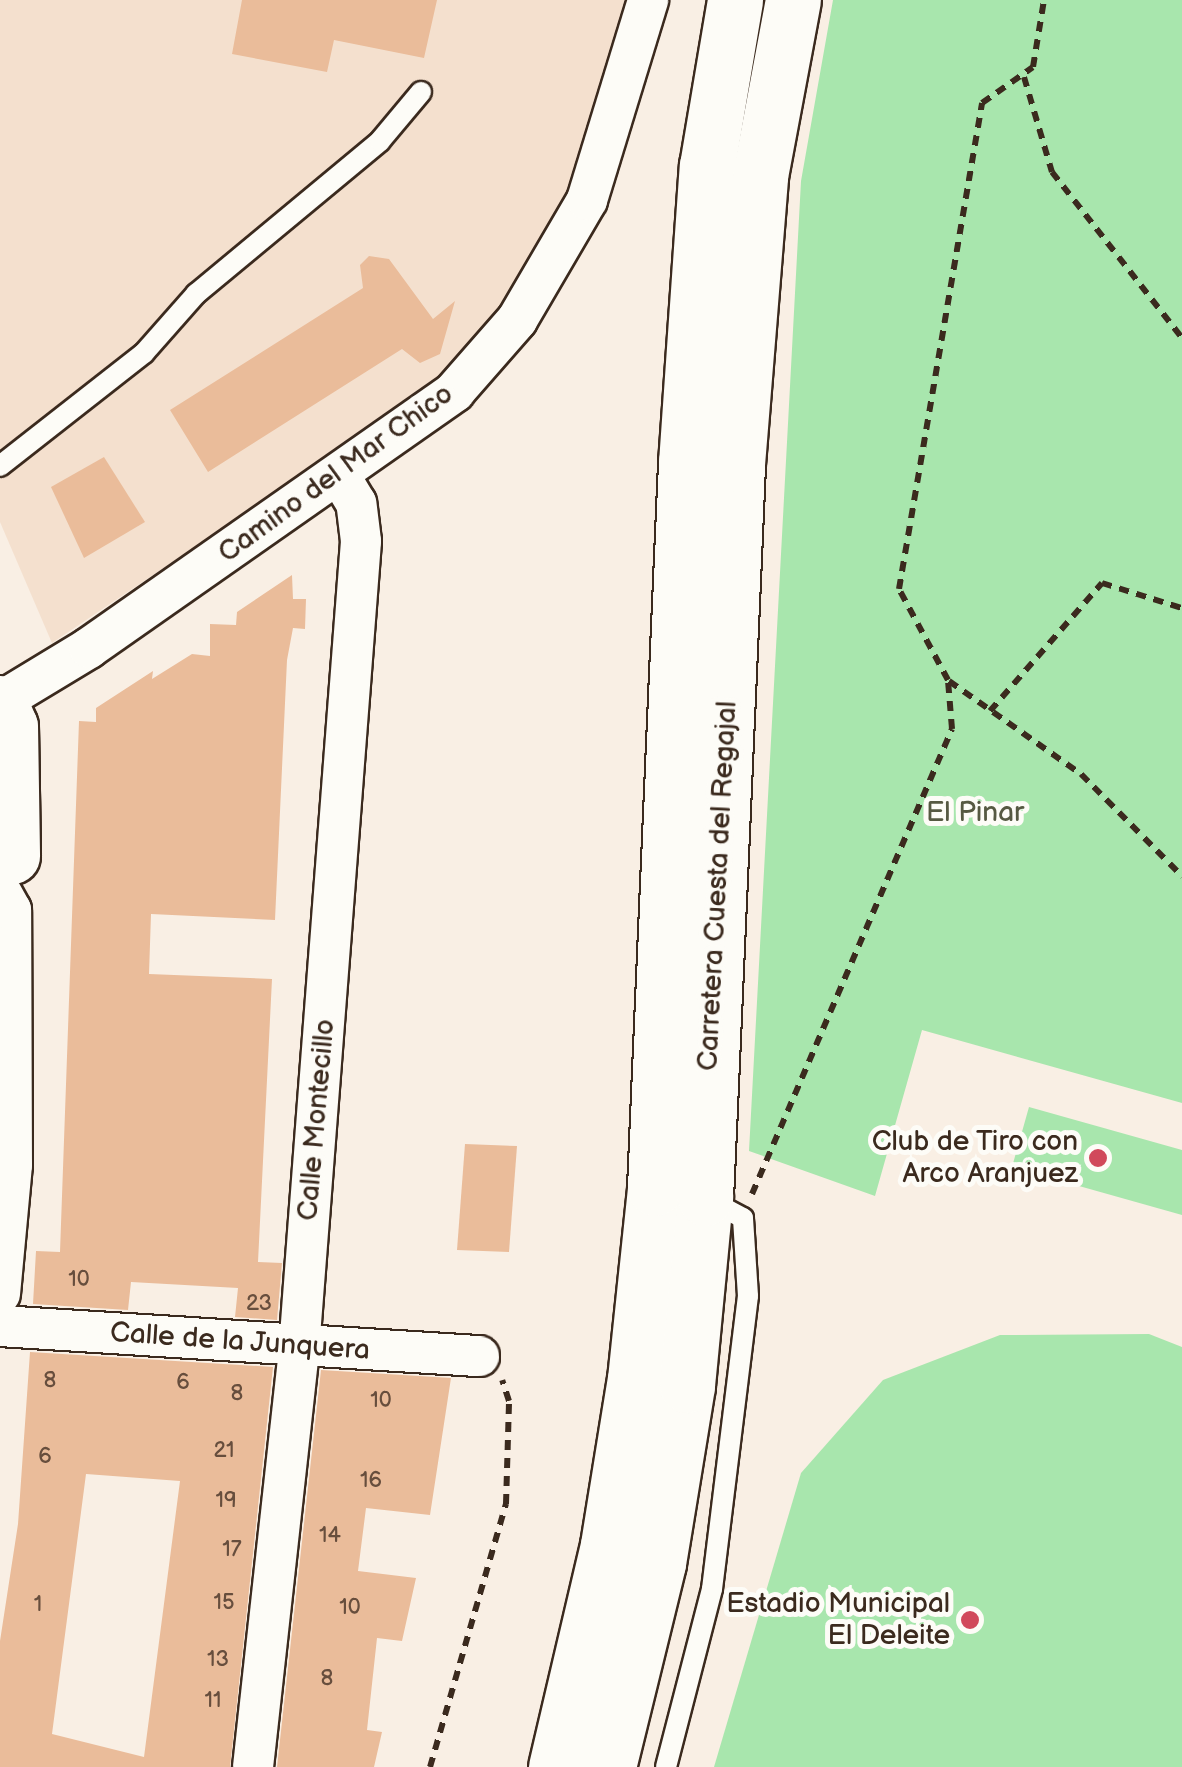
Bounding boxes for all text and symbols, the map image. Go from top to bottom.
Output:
street label: Camino del Mar Chico [212,378,460,570]
street label: Carretera Cuesta del Regajal [692,700,744,1072]
park label: El Pinar [926,796,1024,830]
street label: Calle Montecillo [291,1018,343,1222]
place label: Club de Tiro con Arco Aranjuez [871,1125,1078,1191]
marker: Club de Tiro con Arco Aranjuez [1087,1147,1109,1169]
house number: 10 [68,1267,90,1293]
house number: 23 [246,1291,272,1317]
street label: Calle de la Junquera [108,1316,372,1368]
house number: 8 [44,1368,56,1394]
house number: 6 [176,1370,190,1396]
house number: 8 [231,1381,243,1407]
house number: 10 [370,1388,392,1414]
house number: 21 [213,1438,235,1464]
house number: 6 [38,1444,52,1470]
house number: 16 [360,1468,382,1494]
house number: 19 [215,1488,237,1514]
house number: 14 [319,1523,341,1549]
house number: 17 [222,1537,242,1563]
place label: Estadio Municipal El Deleite [726,1587,950,1653]
house number: 15 [213,1590,235,1616]
house number: 1 [34,1592,42,1618]
house number: 10 [339,1595,361,1621]
marker: Estadio Municipal El Deleite [959,1609,981,1631]
house number: 13 [207,1647,229,1673]
house number: 8 [321,1666,333,1692]
house number: 11 [204,1688,222,1714]

